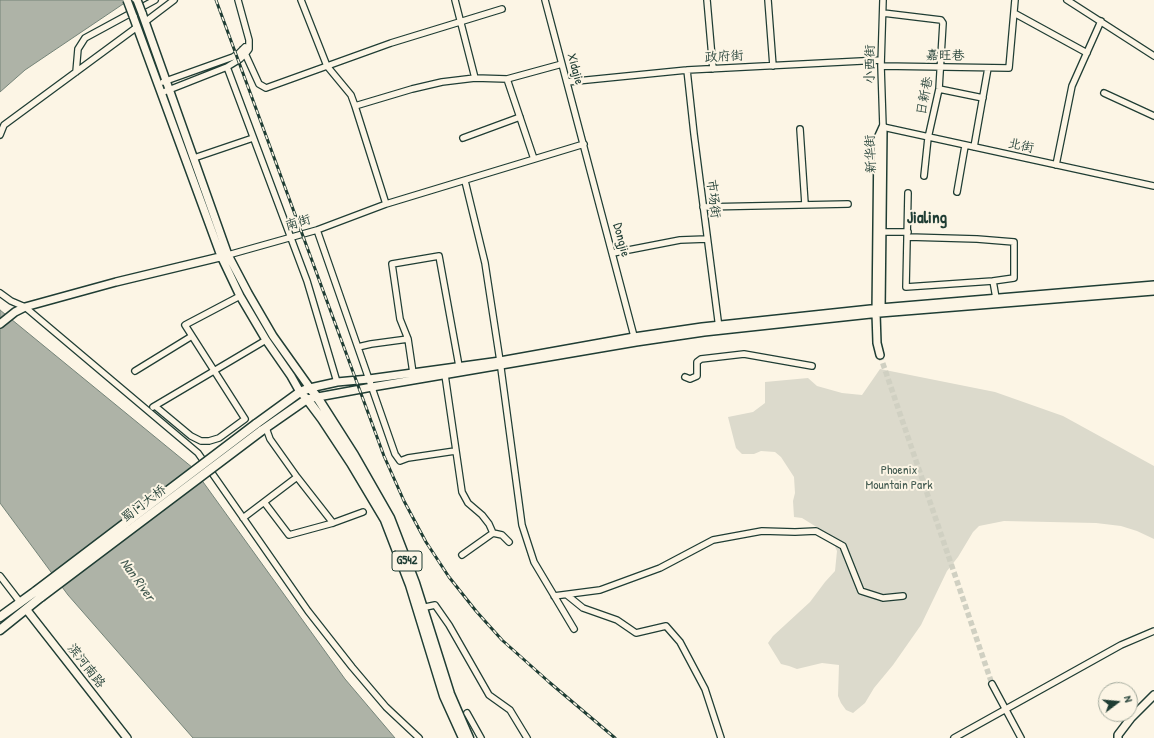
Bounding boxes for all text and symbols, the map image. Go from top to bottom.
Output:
street label: 小西街 [863,45,879,83]
street label: 政府街 [704,48,744,66]
street label: 嘉旺巷 [925,48,965,64]
street label: Xidajie [563,52,587,86]
street label: 日新巷 [914,75,936,117]
street label: 新华街 [863,134,879,174]
street label: 北街 [1007,136,1035,156]
street label: 市场街 [703,179,723,219]
district label: Jialing [907,208,947,228]
street label: 南街 [283,212,313,234]
street label: Dongjie [609,221,633,259]
park label: Phoenix Mountain Park [865,463,933,494]
street label: 蜀门大桥 [119,482,169,526]
road number: G542 [392,551,422,571]
water label: Nan River [116,555,158,605]
street label: 滨河南路 [64,641,108,691]
north arrow [1098,682,1138,722]
text: N [1121,694,1136,704]

